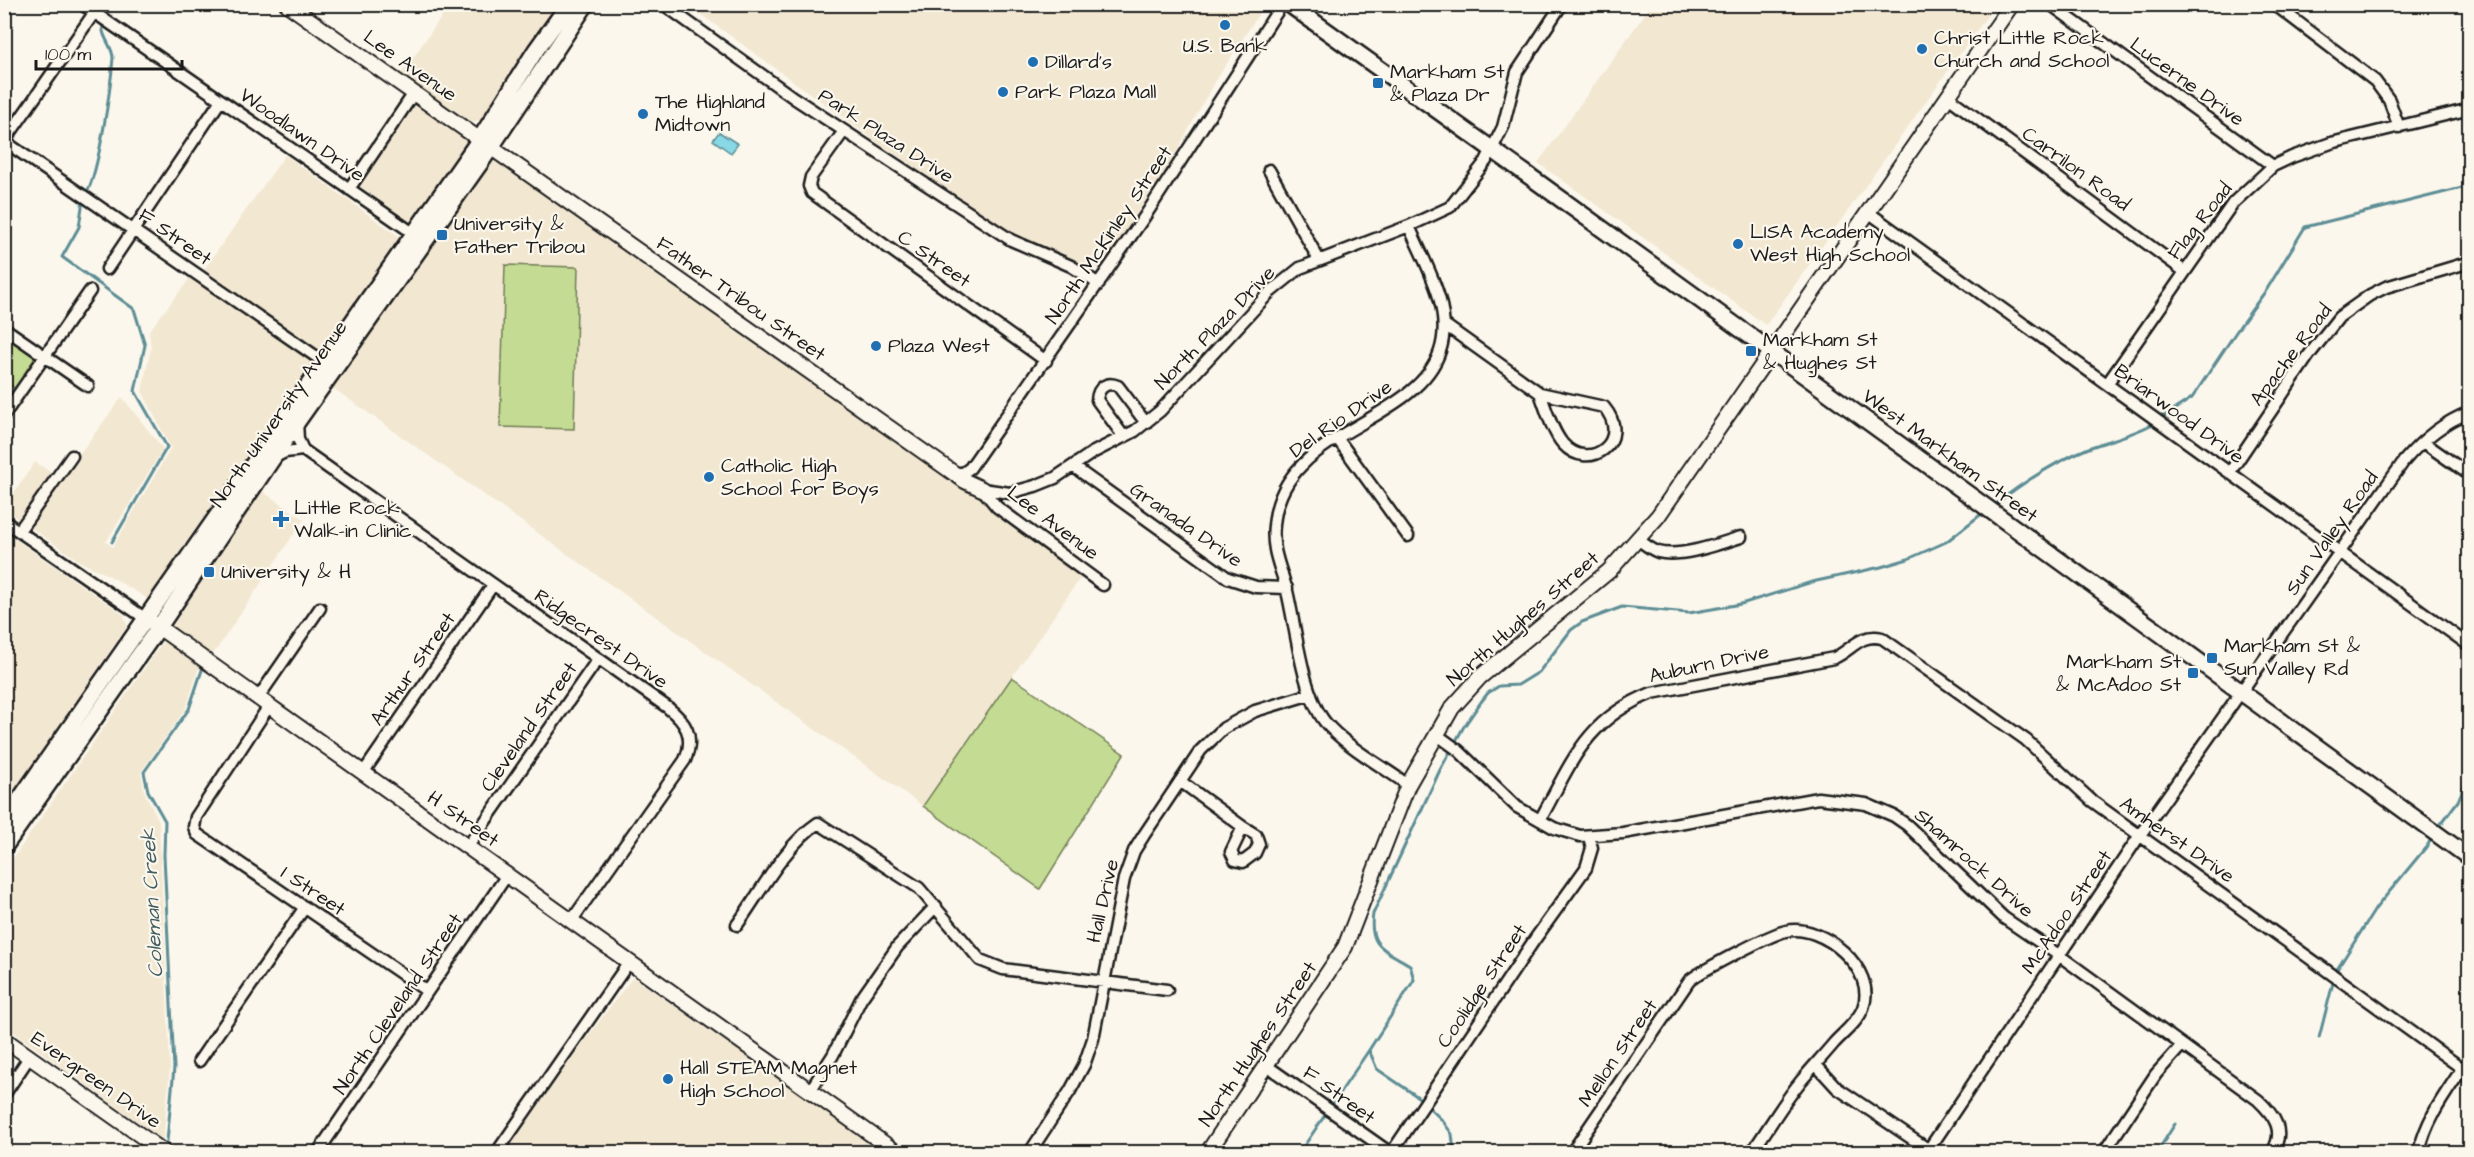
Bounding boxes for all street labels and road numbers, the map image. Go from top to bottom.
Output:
street label: Lee Avenue [358,23,463,109]
street label: Lucerne Drive [2124,31,2250,133]
street label: Woodlawn Drive [234,81,370,189]
street label: Park Plaza Drive [813,82,959,190]
street label: Carrilon Road [2016,120,2136,218]
street label: North McKinley Street [1039,140,1180,330]
street label: Flag Road [2161,176,2240,266]
street label: F Street [133,202,217,272]
street label: C Street [892,223,976,295]
street label: Father Tribou Street [651,230,831,368]
street label: North Plaza Drive [1148,259,1282,396]
street label: Apache Road [2243,298,2339,412]
street label: North University Avenue [204,315,355,514]
street label: Briarwood Drive [2108,357,2250,471]
street label: Del Rio Drive [1284,373,1398,465]
street label: West Markham Street [1856,383,2044,529]
street label: Sun Valley Road [2279,465,2386,601]
street label: Granada Drive [1124,476,1248,574]
street label: Lee Avenue [1001,479,1105,567]
street label: North Hughes Street [1441,545,1606,694]
street label: Ridgecrest Drive [528,582,674,697]
street label: Arthur Street [363,607,463,731]
street label: Auburn Drive [1647,638,1772,690]
street label: Cleveland Street [474,656,584,798]
street label: H Street [421,784,505,854]
street label: Amherst Drive [2114,790,2240,890]
street label: Shamrock Drive [1908,802,2040,924]
street label: McAdoo Street [2015,844,2119,980]
street label: Hall Drive [1080,856,1126,945]
street label: I Street [275,859,351,923]
street label: North Cleveland Street [327,908,469,1100]
street label: Coolidge Street [1430,919,1535,1054]
street label: North Hughes Street [1192,956,1325,1133]
street label: Mellon Street [1572,994,1664,1112]
street label: Evergreen Drive [25,1025,167,1136]
street label: F Street [1297,1059,1381,1131]

